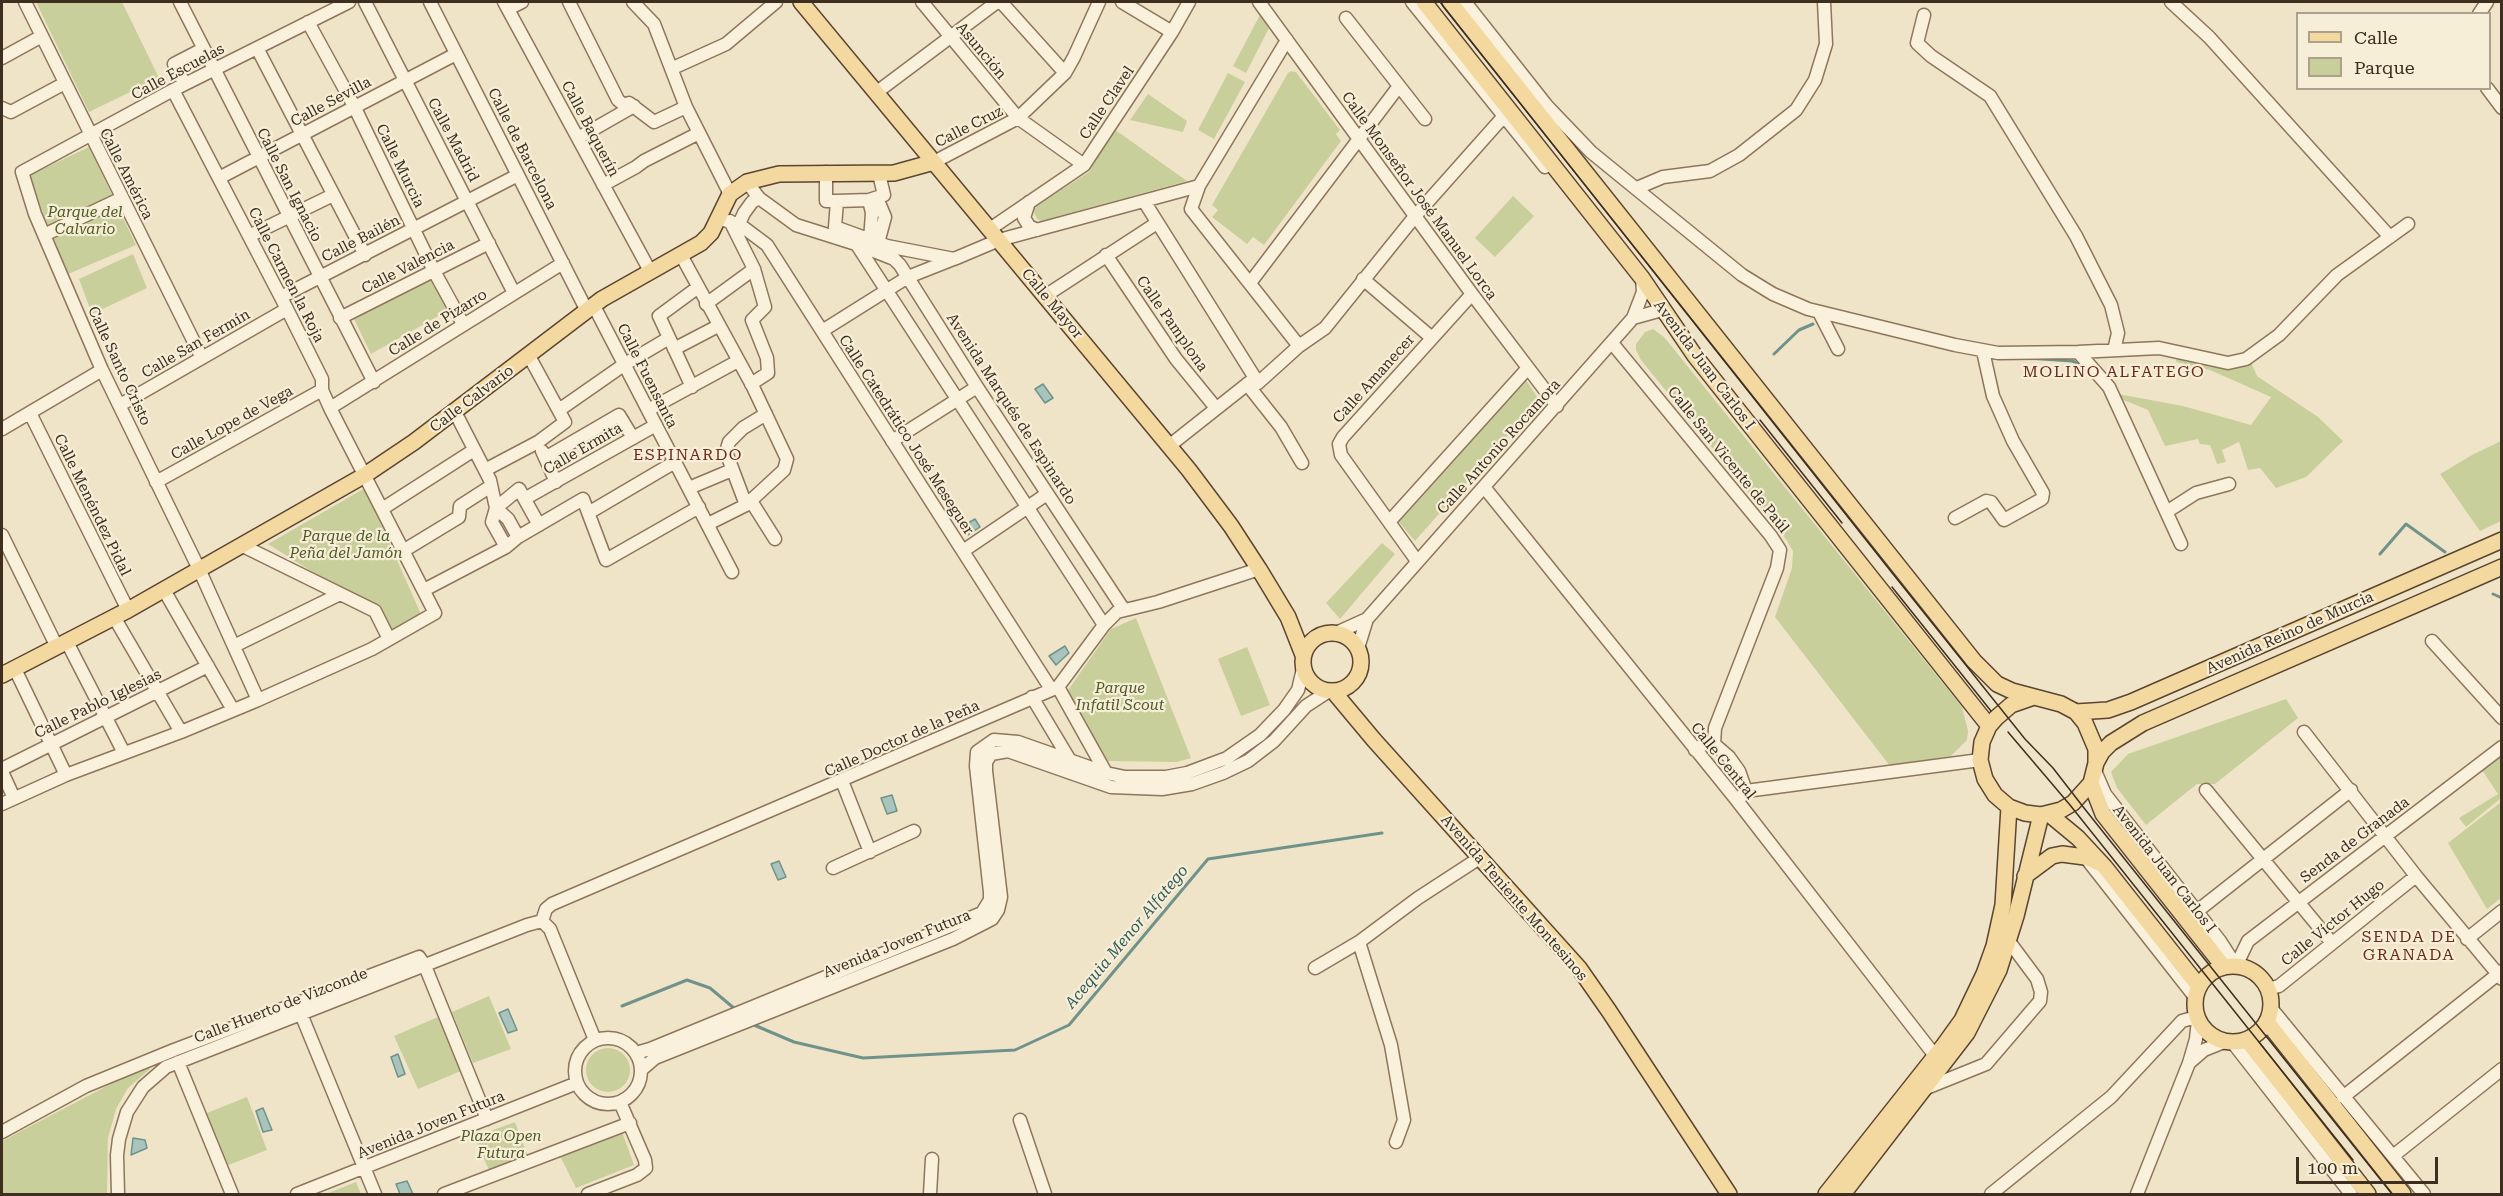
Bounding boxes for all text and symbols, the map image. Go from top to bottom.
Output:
legend [2296,12,2491,90]
street label: Asunción [952,19,1010,83]
text: Calle [2354,27,2398,48]
street label: Calle Escuelas [128,40,228,104]
text: Parque [2354,57,2415,78]
street label: Calle Clavel [1076,63,1138,143]
street label: Calle Sevilla [288,73,374,131]
street label: Calle Baquerín [557,78,623,180]
street label: Calle de Barcelona [484,85,560,213]
street label: Calle Monseñor José Manuel Lorca [1337,89,1501,303]
street label: Calle Madrid [423,95,483,185]
street label: Calle Cruz [932,102,1006,152]
street label: Calle Murcia [372,121,428,211]
street label: Calle América [95,125,157,223]
street label: Calle San Ignacio [253,125,325,245]
park label: Parque del Calvario [47,204,123,239]
street label: Calle Carmen la Roja [244,204,328,346]
street label: Calle Bailén [319,212,403,266]
street label: Calle Valencia [359,236,457,298]
street label: Calle Mayor [1017,265,1087,343]
street label: Calle Pamplona [1132,273,1212,375]
street label: Calle de Pizarro [385,285,491,361]
street label: Avenida Juan Carlos I [1649,297,1759,433]
street label: Calle Santo Cristo [83,304,155,428]
street label: Calle San Fermín [139,306,253,382]
street label: Avenida Marqués de Espinardo [942,310,1080,508]
street label: Calle Fuensanta [613,321,681,431]
street label: Calle Amanecer [1329,331,1419,427]
street label: Calle Catedrático José Meseguer [835,332,977,538]
street label: Calle Calvario [427,362,517,436]
district label: MOLINO ALFATEGO [2023,362,2205,382]
street label: Calle Antonio Rocamora [1434,376,1564,518]
street label: Calle Lope de Vega [168,382,296,464]
street label: Calle San Vicente de Paúl [1663,383,1793,537]
street label: Calle Ermita [540,419,626,479]
street label: Calle Menéndez Pidal [50,431,134,579]
district label: ESPINARDO [633,445,743,465]
park label: Parque de la Peña del Jamón [290,528,402,563]
street label: Avenida Reino de Murcia [2204,588,2376,678]
street label: Calle Pablo Iglesias [32,665,164,743]
park label: Parque Infatil Scout [1076,680,1164,715]
street label: Calle Doctor de la Peña [822,697,982,781]
street label: Calle Central [1687,719,1759,803]
street label: Senda de Granada [2297,793,2413,887]
street label: Avenida Juan Carlos I [2108,801,2220,937]
street label: Avenida Teniente Montesinos [1437,811,1591,985]
water label: Acequia Menor Alfatego [1061,861,1193,1013]
street label: Calle Víctor Hugo [2278,876,2388,970]
street label: Avenida Joven Futura [821,906,973,982]
district label: SENDA DE GRANADA [2362,927,2456,965]
street label: Calle Huerto de Vizconde [192,965,370,1047]
street label: Avenida Joven Futura [355,1087,507,1163]
park label: Plaza Open Futura [460,1128,542,1163]
scale bar [2299,1145,2442,1183]
text: 100 m [2307,1157,2358,1178]

